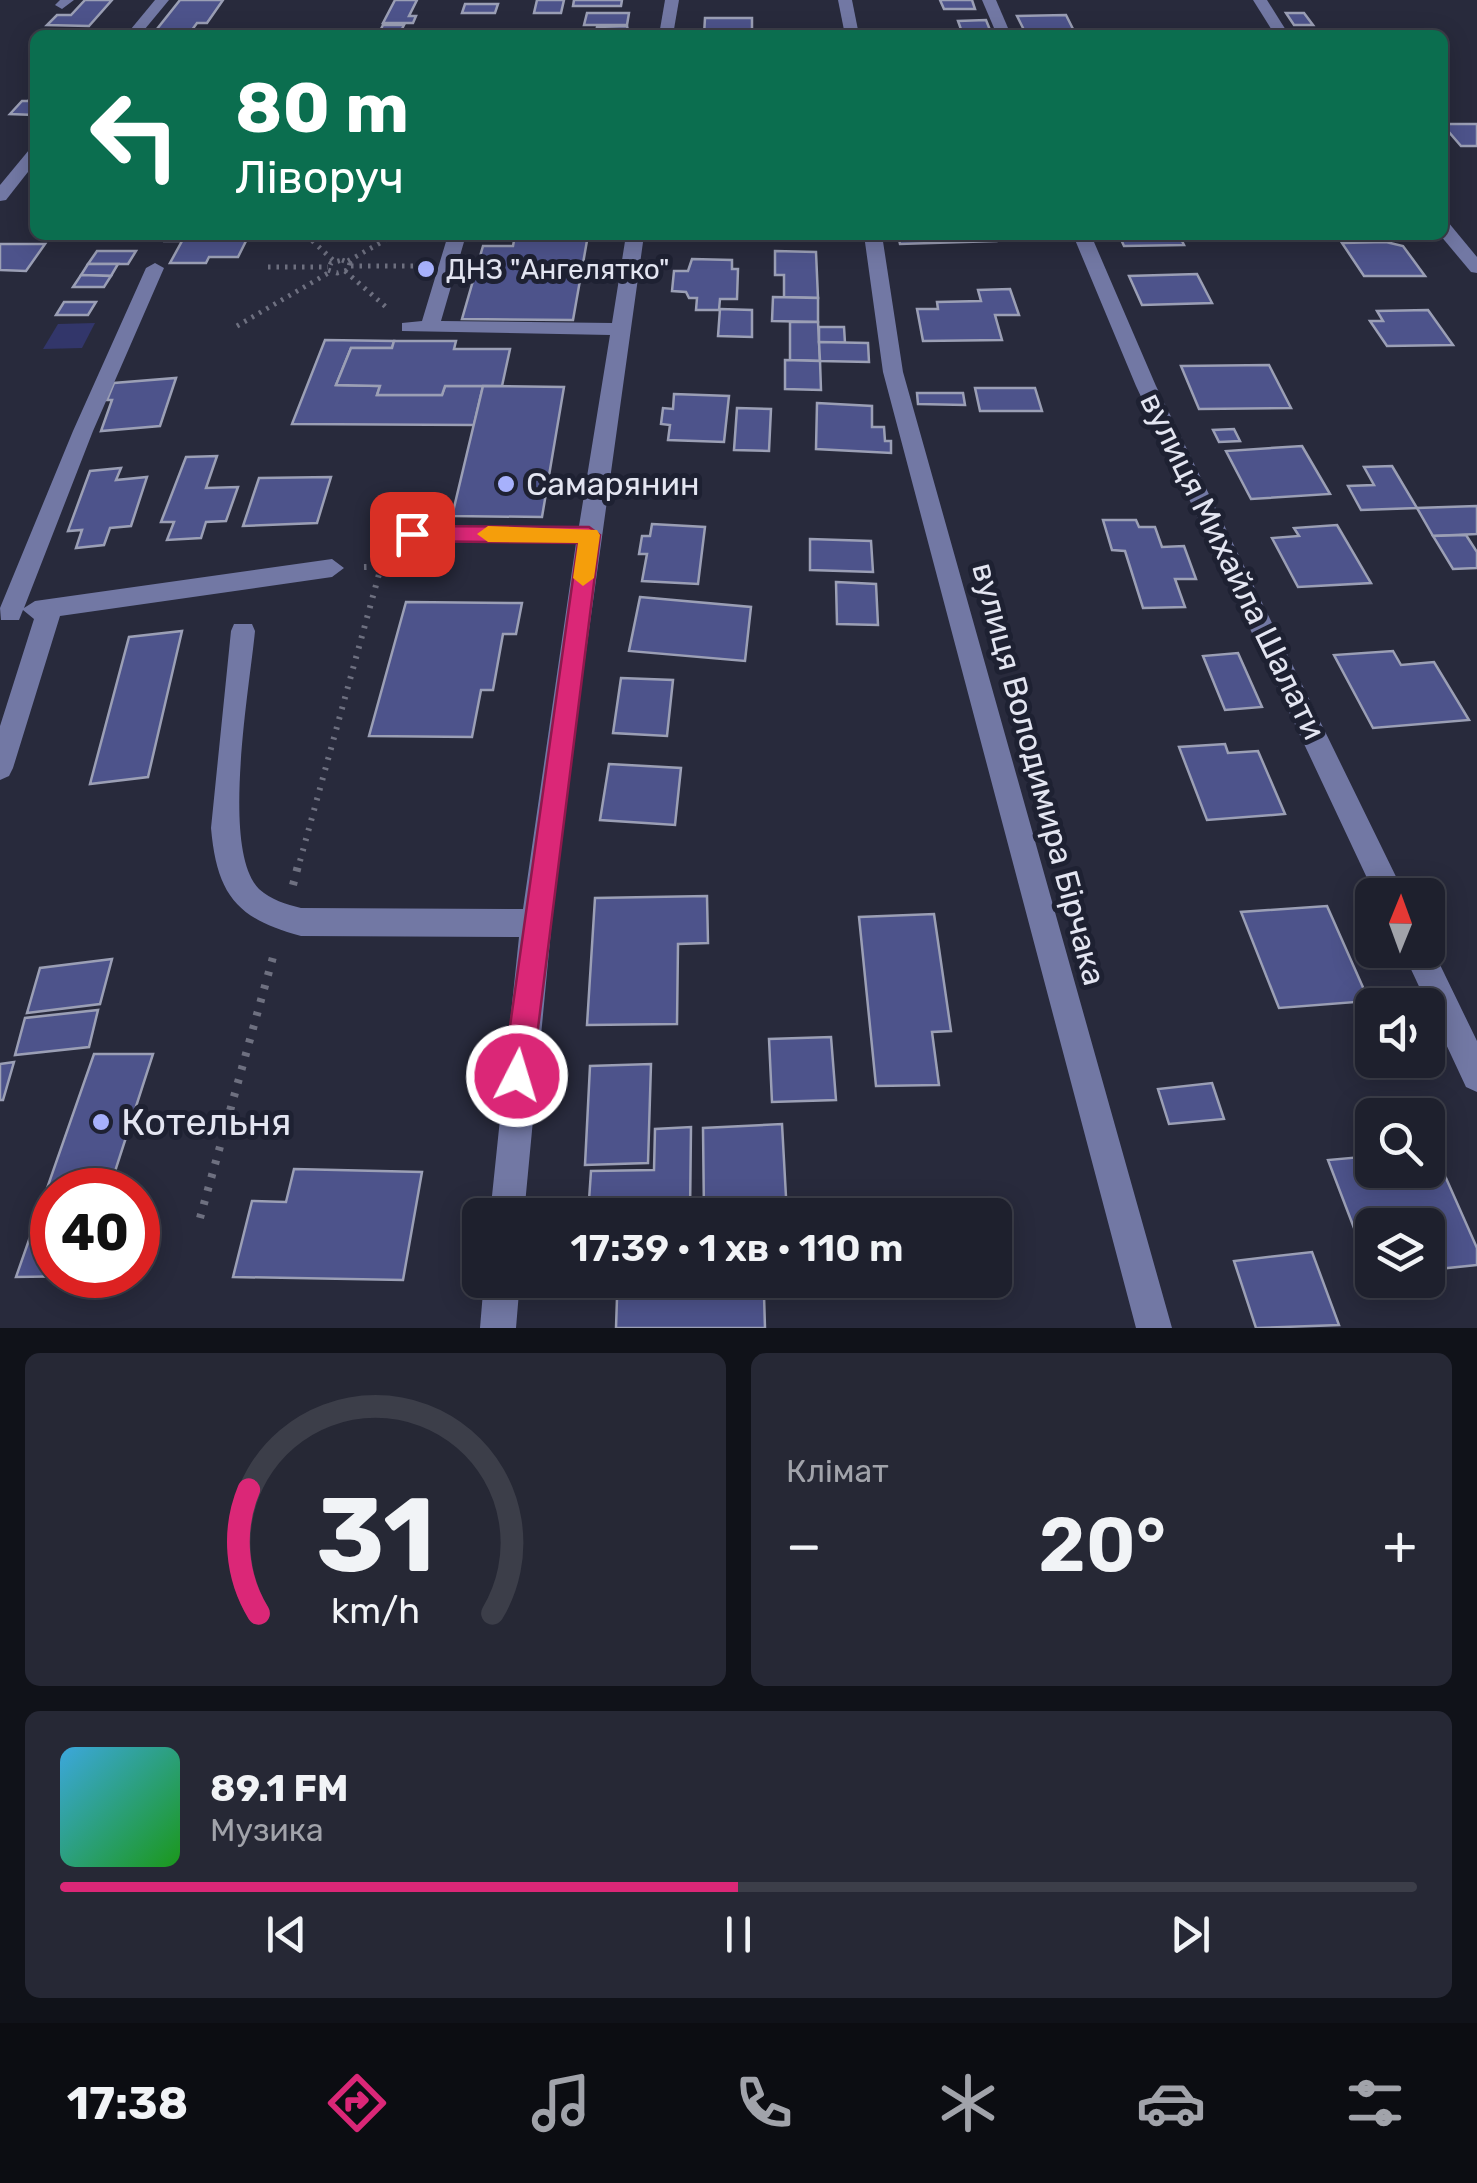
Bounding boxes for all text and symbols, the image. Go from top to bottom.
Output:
text: 80 m [235,67,409,150]
icon: left [70,70,200,200]
text: Ліворуч [235,151,404,204]
place label: ДНЗ "Ангелятко" [446,253,670,286]
marker: ДНЗ "Ангелятко" [415,258,437,280]
street label: вулиця Михайла Шалати [1132,386,1334,746]
place label: Самарянин [526,465,699,503]
marker: Самарянин [495,473,517,495]
pin [370,492,455,577]
icon: arrive [385,507,440,562]
street label: вулиця Володимира Бірчака [964,559,1114,989]
north arrow [1355,878,1445,968]
map controls [1355,878,1445,1298]
button: sound [1355,988,1445,1078]
position arrow [465,1024,569,1128]
button: search [1355,1098,1445,1188]
place label: Котельня [121,1099,292,1145]
marker: Котельня [90,1111,112,1133]
speed limit sign: 40 [30,1168,160,1298]
button: layers [1355,1208,1445,1298]
text: 17:39 · 1 хв · 110 m [571,1225,903,1271]
text: Клімат [786,1452,889,1490]
text: 31 [316,1474,435,1597]
text: 20° [1038,1501,1166,1590]
text: − [786,1513,822,1578]
text: + [1383,1513,1417,1578]
text: km/h [331,1590,420,1632]
text: 89.1 FM [210,1765,348,1811]
text: Музика [210,1811,324,1849]
icon: previous [259,1907,314,1962]
icon: pause [711,1907,766,1962]
icon: next [1163,1907,1218,1962]
icon: directions [322,2068,392,2138]
icon: music [526,2068,596,2138]
icon: phone [729,2068,799,2138]
icon: climate [933,2068,1003,2138]
icon: car [1136,2068,1206,2138]
icon: filters [1340,2068,1410,2138]
text: 17:38 [67,2077,188,2130]

